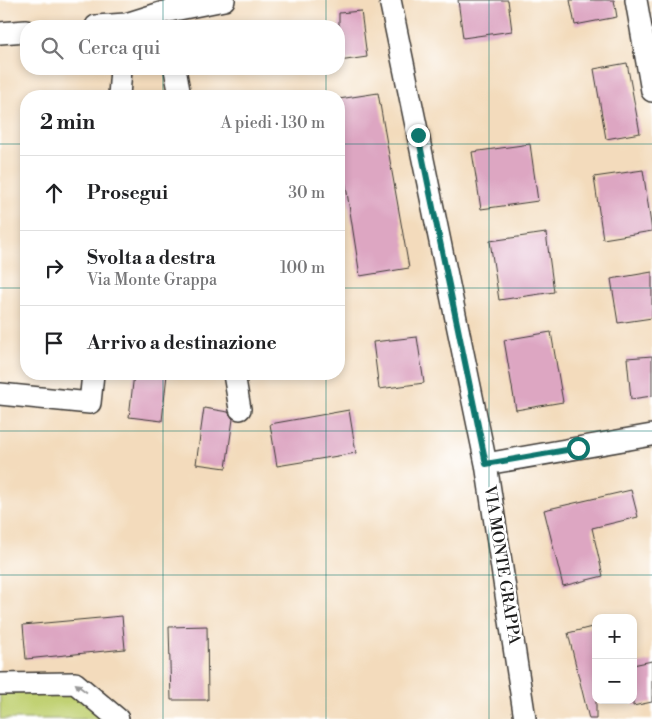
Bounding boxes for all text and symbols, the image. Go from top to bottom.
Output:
search box [20,20,345,75]
icon: search [38,34,66,62]
text: Cerca qui [78,36,161,60]
text: 2 min [40,110,95,136]
text: A piedi · 130 m [221,113,325,133]
route end [407,124,430,147]
icon: ahead [40,179,68,207]
text: Prosegui [87,181,168,205]
text: 30 m [288,183,325,203]
text: Svolta a destra [87,246,215,270]
icon: right [40,254,68,282]
text: 100 m [280,258,325,278]
text: Via Monte Grappa [87,270,217,290]
icon: arrive [40,329,68,357]
text: Arrivo a destinazione [87,331,277,355]
route start [567,437,590,460]
street label: VIA MONTE GRAPPA [479,483,525,647]
map controls [592,614,637,704]
button: + [592,614,637,659]
button: − [592,659,637,704]
one-way arrow [74,683,88,693]

